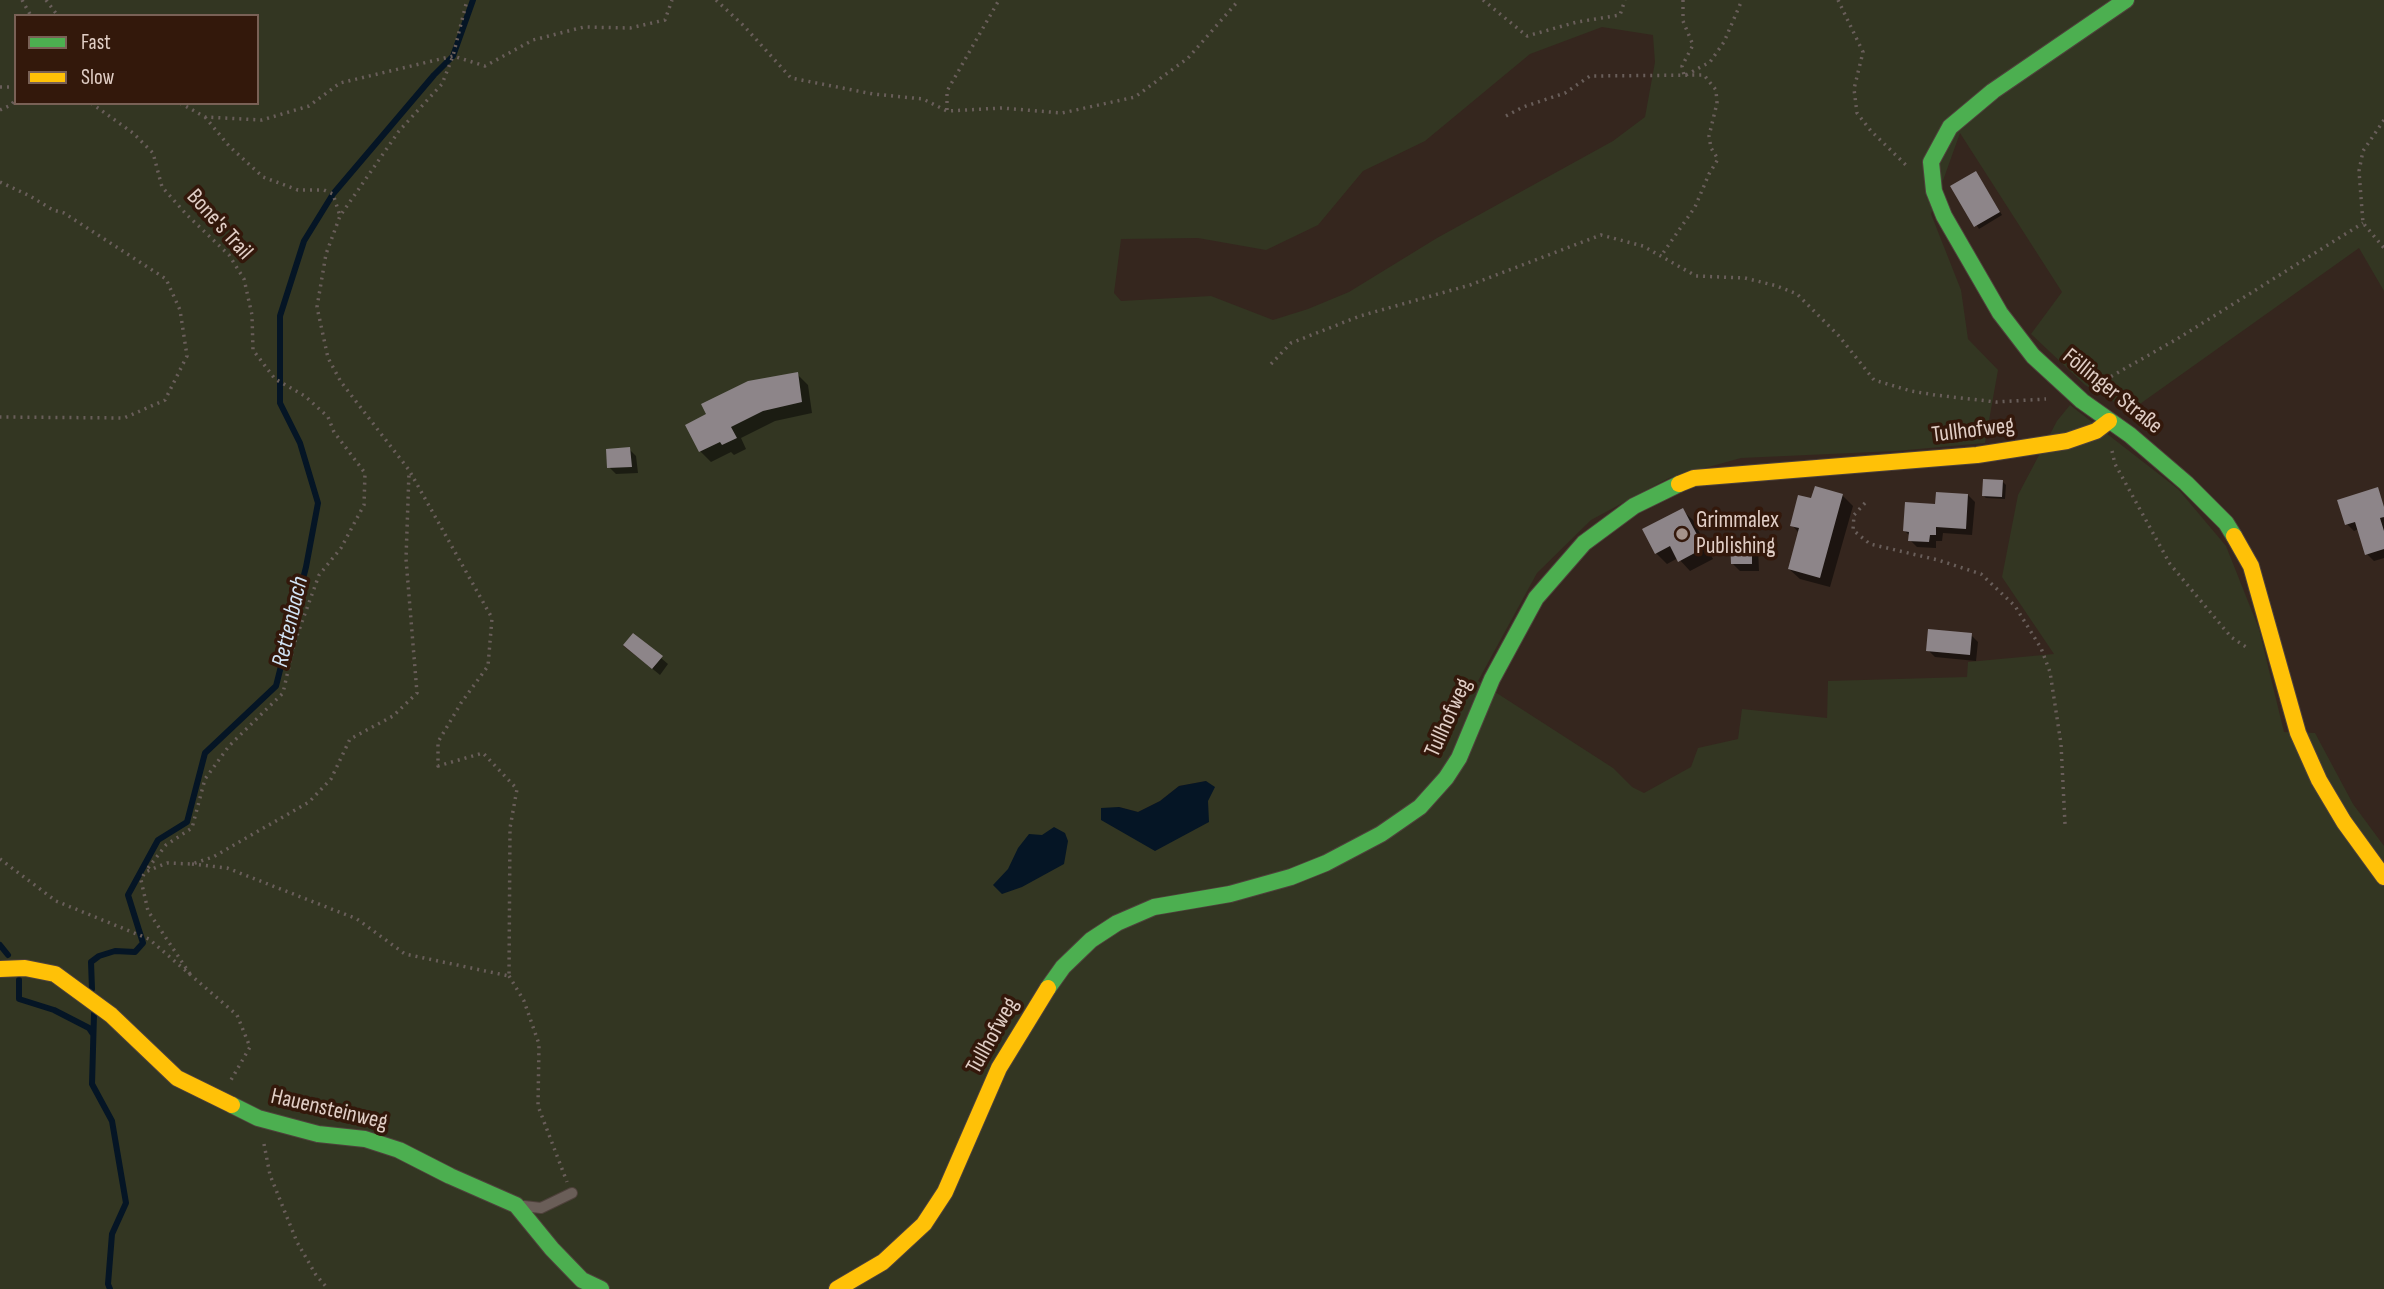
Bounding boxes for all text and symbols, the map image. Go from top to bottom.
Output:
legend [14,14,259,105]
text: Fast [81,30,111,55]
text: Slow [81,65,114,90]
street label: Bone's Trail [180,184,258,266]
street label: Föllinger Straße [2056,343,2168,441]
street label: Tullhofweg [1930,412,2016,450]
place label: Grimmalex Publishing [1696,507,1779,561]
marker: Grimmalex Publishing [1674,526,1690,542]
water label: Rettenbach [267,574,315,670]
street label: Tullhofweg [1420,674,1478,762]
street label: Tullhofweg [961,993,1025,1079]
street label: Hauensteinweg [268,1083,390,1137]

